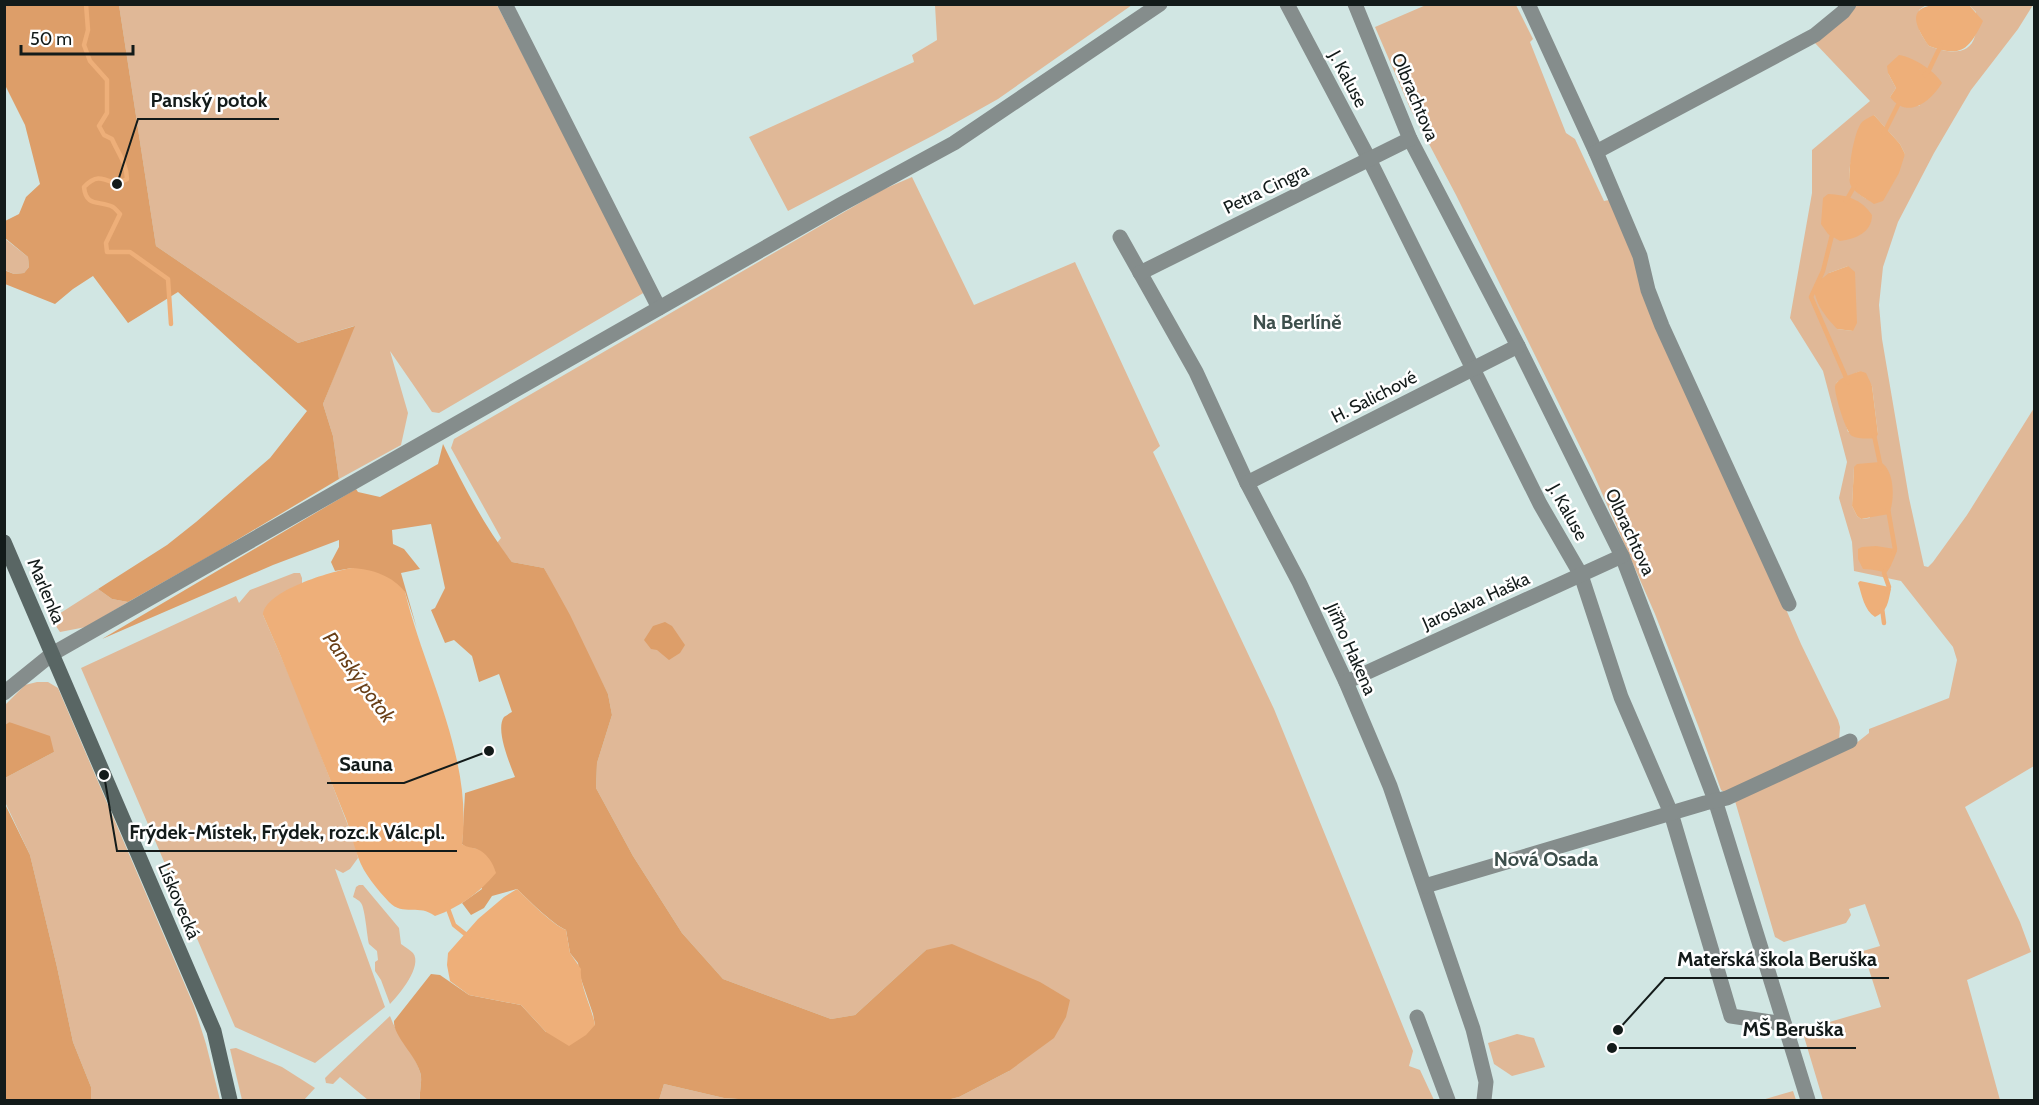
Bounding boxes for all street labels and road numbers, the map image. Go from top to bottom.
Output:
street label: J. Kaluse [1323,46,1372,111]
street label: Olbrachtova [1387,50,1443,144]
street label: Petra Cingra [1220,159,1313,219]
street label: H. Salichové [1327,366,1421,428]
street label: J. Kaluse [1543,479,1593,544]
street label: Olbrachtova [1600,485,1660,579]
street label: Marlenka [22,555,70,627]
street label: Jaroslava Haška [1418,567,1533,635]
street label: Jiřího Hakena [1321,599,1381,699]
street label: Lískovecká [153,860,205,943]

